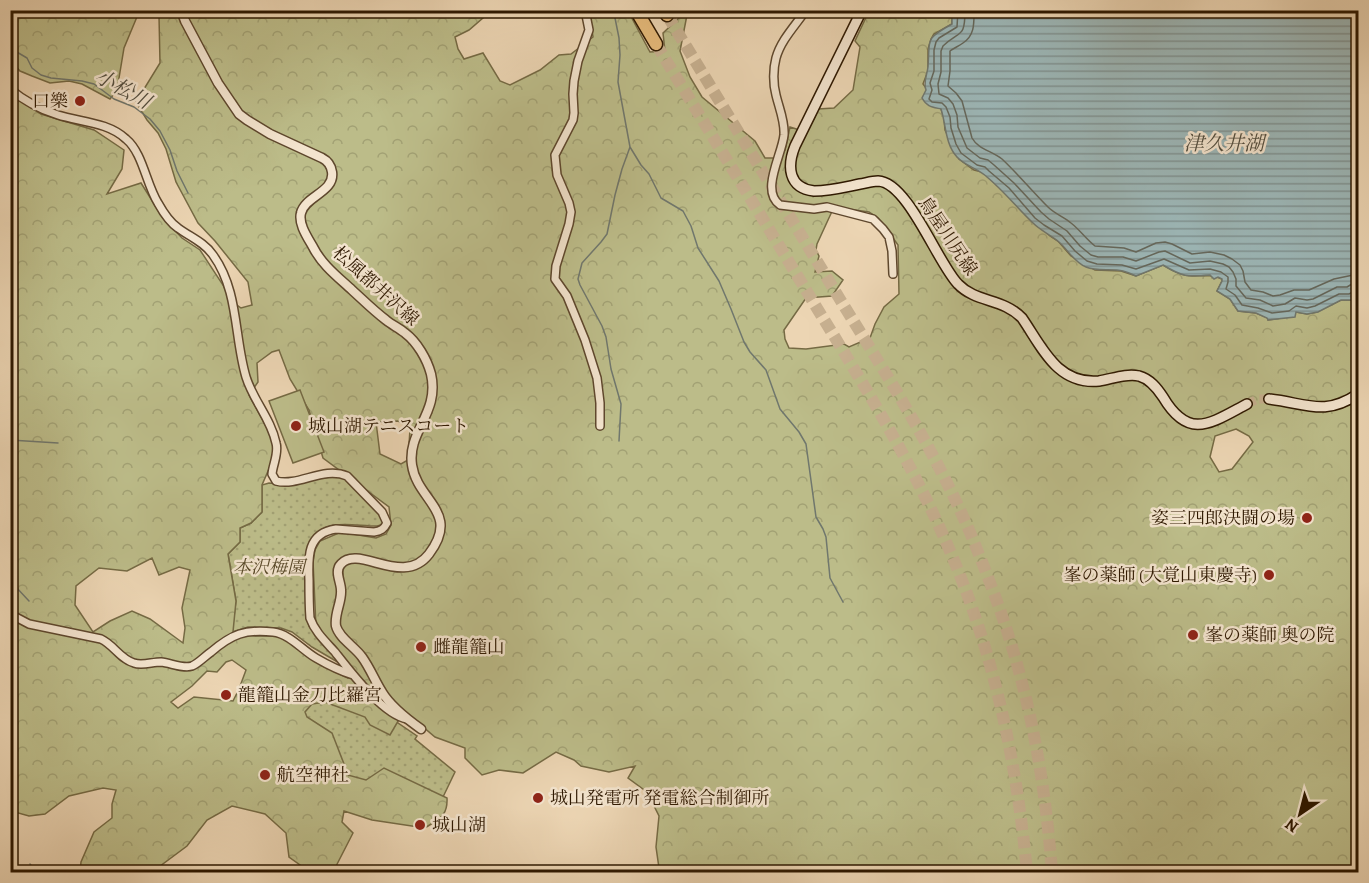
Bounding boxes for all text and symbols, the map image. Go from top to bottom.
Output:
water label: 小松川 [90,63,158,116]
place label: 口樂 [32,89,68,113]
marker: 口樂 [73,94,87,108]
water label: 津久井湖 [1184,130,1267,157]
street label: 鳥屋川尻線 [913,192,983,280]
street label: 松風都井沢線 [328,241,424,331]
place label: 城山湖テニスコート [308,414,469,438]
marker: 城山湖テニスコート [289,419,303,433]
place label: 姿三四郎決闘の場 [1151,506,1295,530]
marker: 姿三四郎決闘の場 [1300,511,1314,525]
park label: 本沢梅園 [233,555,308,579]
place label: 峯の薬師 (大覚山東慶寺) [1064,563,1257,587]
marker: 峯の薬師 (大覚山東慶寺) [1262,568,1276,582]
place label: 峯の薬師 奥の院 [1205,623,1335,647]
marker: 峯の薬師 奥の院 [1186,628,1200,642]
place label: 雌龍籠山 [433,635,505,659]
marker: 雌龍籠山 [414,640,428,654]
place label: 龍籠山金刀比羅宮 [238,683,382,707]
marker: 龍籠山金刀比羅宮 [219,688,233,702]
place label: 航空神社 [277,763,349,787]
marker: 航空神社 [258,768,272,782]
north arrow [1270,784,1330,844]
place label: 城山発電所 発電総合制御所 [550,786,770,810]
marker: 城山発電所 発電総合制御所 [531,791,545,805]
place label: 城山湖 [432,813,486,837]
text: N [1281,813,1303,838]
marker: 城山湖 [413,818,427,832]

